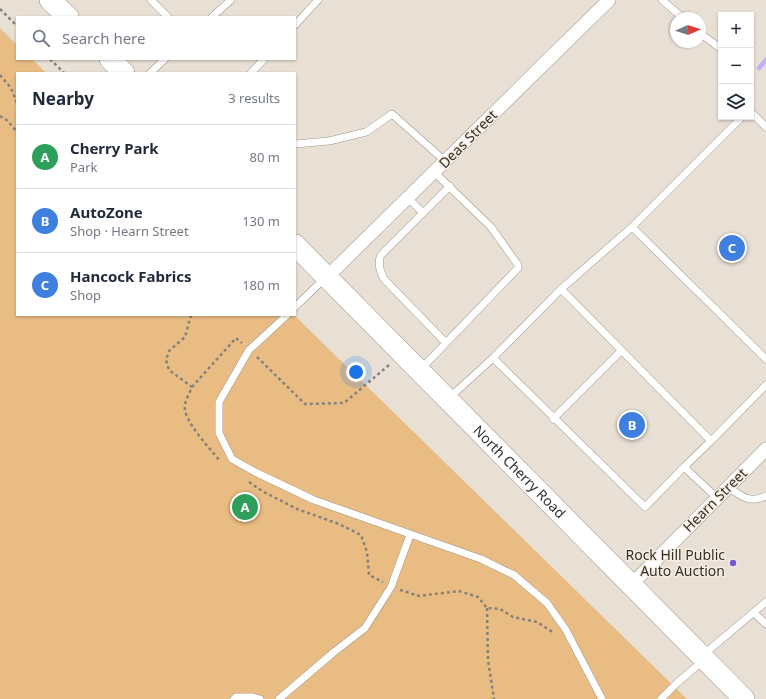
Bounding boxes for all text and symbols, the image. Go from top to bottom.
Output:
north arrow [670,12,706,48]
map controls [718,12,754,120]
button: + [718,12,754,48]
search box [16,16,296,60]
icon: search [30,27,52,49]
text: Search here [62,28,145,48]
button: − [718,48,754,84]
button: layers [718,84,754,120]
text: Nearby [32,87,94,110]
text: 3 results [228,89,280,107]
street label: Deas Street [434,105,501,172]
text: Cherry Park [70,138,159,158]
text: A [41,148,50,166]
text: 80 m [250,148,280,166]
text: Park [70,158,97,176]
text: AutoZone [70,202,143,222]
text: B [41,212,49,230]
text: 130 m [242,212,280,230]
text: Shop · Hearn Street [70,222,189,240]
pin: C [719,233,745,263]
text: Hancock Fabrics [70,266,191,286]
text: C [41,276,49,294]
text: 180 m [242,276,280,294]
text: Shop [70,286,101,304]
your location [346,362,366,382]
pin: B [619,410,645,440]
street label: North Cherry Road [469,421,570,522]
street label: Hearn Street [678,463,751,536]
pin: A [232,492,258,522]
place label: Rock Hill Public Auto Auction [625,545,725,580]
marker: Rock Hill Public Auto Auction [728,558,738,568]

